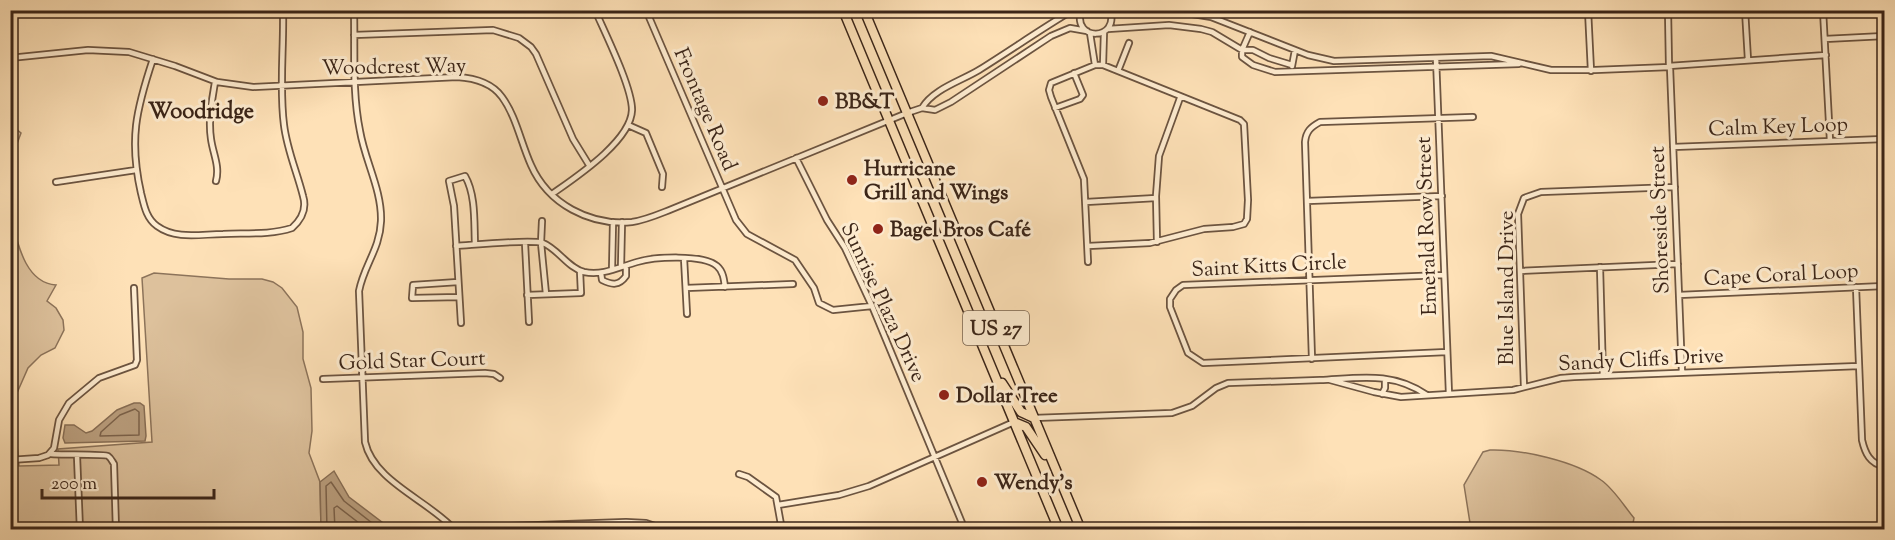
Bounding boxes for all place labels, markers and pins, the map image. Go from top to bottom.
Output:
place label: BB&T [835,88,894,118]
marker: BB&T [816,94,830,108]
place label: Hurricane Grill and Wings [864,155,1008,209]
marker: Hurricane Grill and Wings [845,173,859,187]
place label: Bagel Bros Café [890,216,1031,246]
marker: Bagel Bros Café [871,222,885,236]
place label: Dollar Tree [956,382,1058,412]
marker: Dollar Tree [937,388,951,402]
place label: Wendy's [994,469,1073,499]
marker: Wendy's [975,475,989,489]

